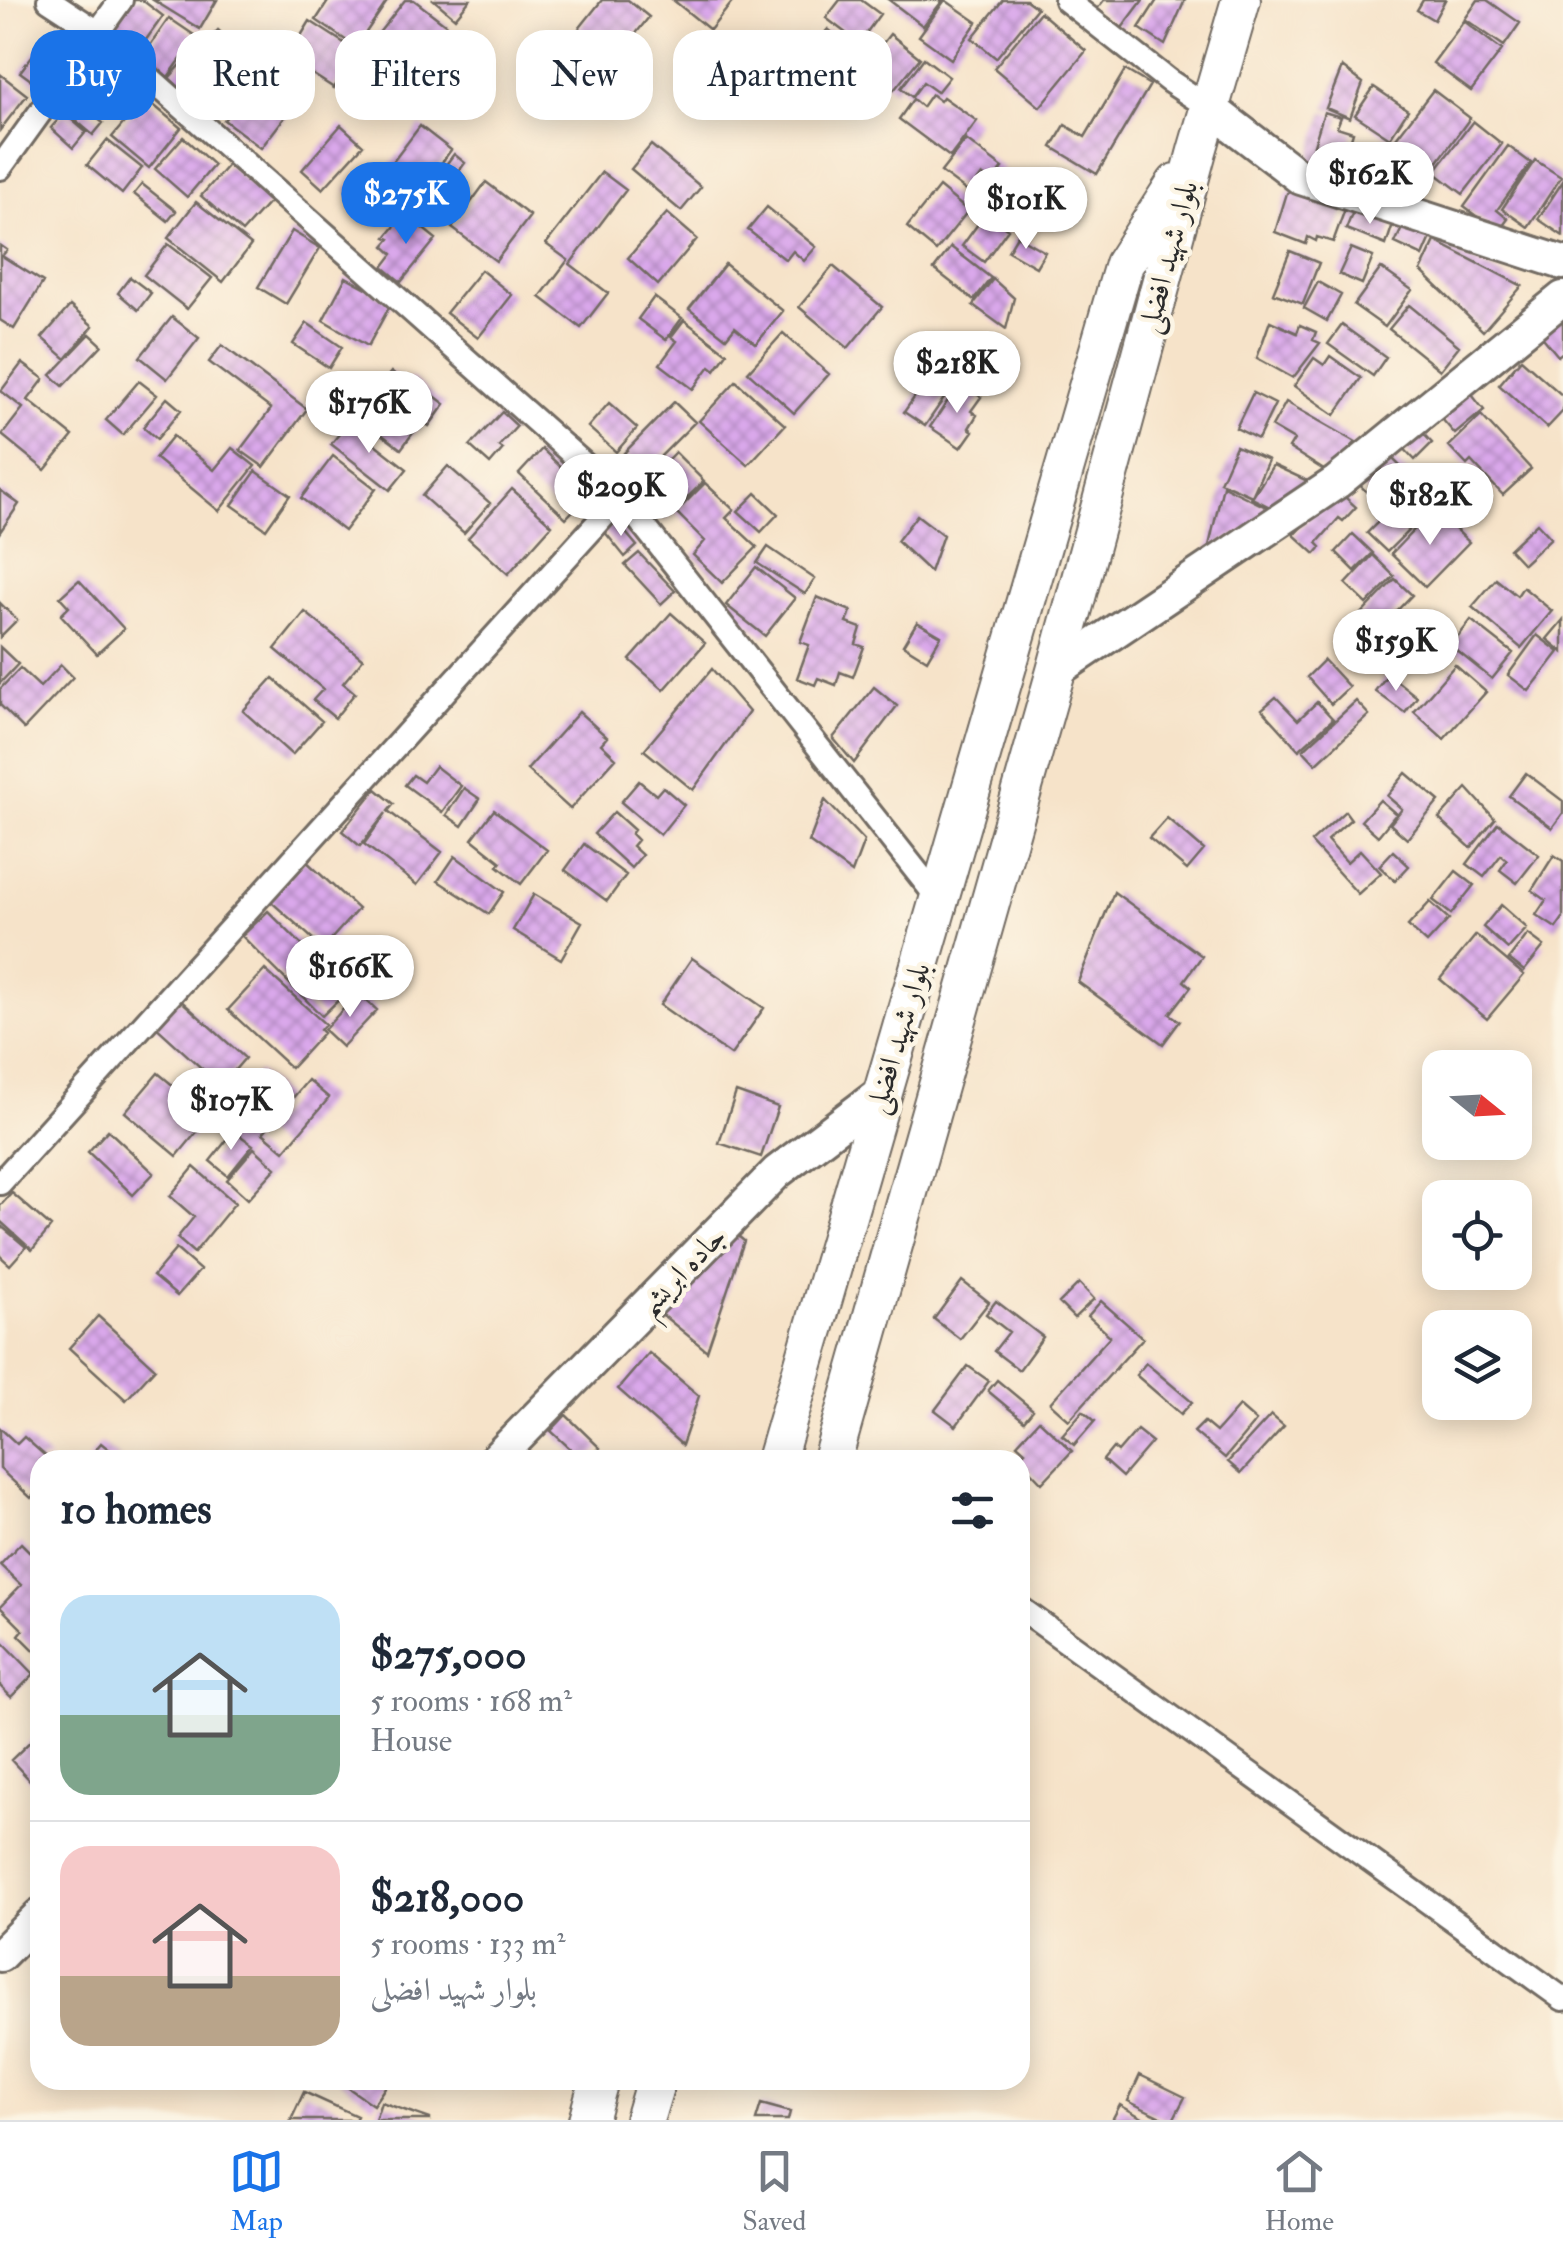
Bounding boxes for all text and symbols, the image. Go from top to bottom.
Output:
chip: Buy [30,30,156,120]
chip: Rent [176,30,315,120]
chip: Filters [335,30,496,120]
chip: New [516,30,653,120]
chip: Apartment [673,30,892,120]
pin: $162K [1300,142,1440,227]
text: $162K [1328,154,1412,194]
pin: $275K [336,162,476,247]
pin: $101K [956,167,1096,252]
text: $275K [363,174,449,214]
street label: بلوار شهید افضلی [1130,177,1209,338]
text: $101K [986,179,1066,219]
pin: $218K [887,331,1027,416]
text: $218K [915,343,999,383]
pin: $176K [299,371,439,456]
text: $176K [328,383,410,423]
pin: $209K [551,454,691,539]
pin: $182K [1360,463,1500,548]
text: $209K [576,466,666,506]
text: $182K [1388,475,1472,515]
pin: $159K [1326,609,1466,694]
text: $159K [1355,621,1437,661]
pin: $166K [280,935,420,1020]
text: $166K [308,947,392,987]
street label: بلوار شهید افضلی [857,958,941,1119]
north arrow [1422,1050,1532,1160]
map controls [1422,1050,1532,1420]
pin: $107K [161,1068,301,1153]
text: $107K [190,1080,272,1120]
button: locate [1422,1180,1532,1290]
street label: جاده ابریشم [630,1218,741,1331]
button: layers [1422,1310,1532,1420]
icon: filters [945,1483,1000,1538]
text: 10 homes [60,1484,212,1536]
text: $275,000 [370,1629,527,1681]
icon: home [140,1635,260,1755]
text: 5 rooms · 168 m² [370,1681,572,1721]
text: House [370,1721,452,1761]
text: $218,000 [370,1872,524,1924]
icon: home [140,1886,260,2006]
text: 5 rooms · 133 m² [370,1924,566,1964]
text: بلوار شهید افضلی [370,1970,537,2010]
tab: Map [229,2144,284,2239]
tab: Saved [742,2144,806,2239]
tab: Home [1264,2144,1334,2239]

